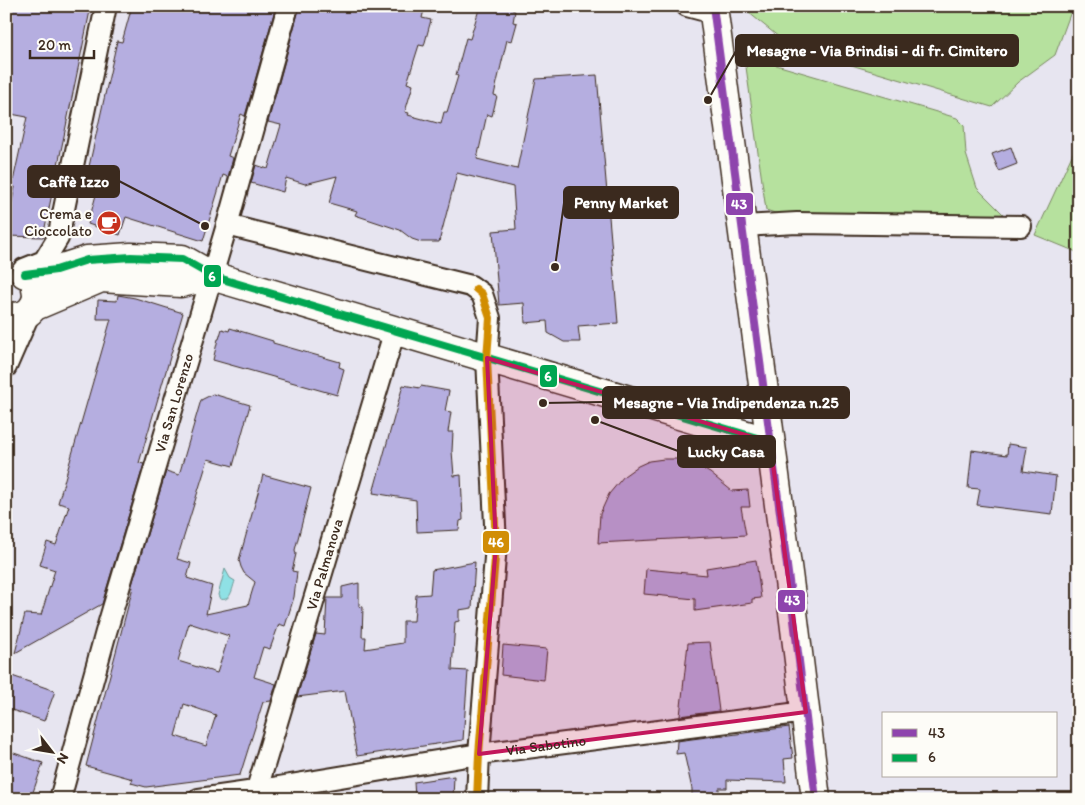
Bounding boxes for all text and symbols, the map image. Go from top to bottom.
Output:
scale bar [30,28,94,60]
callout: Mesagne - Via Brindisi - di fr. Cimitero [736,35,1018,66]
text: 20 m [38,36,72,54]
text: Mesagne - Via Brindisi - di fr. Cimitero [746,41,1008,61]
callout: Caffè Izzo [28,166,119,197]
text: Caffè Izzo [39,172,109,191]
callout: Penny Market [564,187,678,218]
line badge: 43 [725,192,754,216]
text: Penny Market [574,193,668,213]
text: 43 [731,196,747,213]
place label: Crema e Cioccolato [24,205,92,240]
cafe icon: Crema e Cioccolato [96,210,122,236]
line badge: 6 [203,264,222,288]
text: 6 [208,268,216,285]
street label: Via San Lorenzo [151,351,197,455]
line badge: 6 [539,364,558,388]
text: 6 [544,368,552,385]
callout: Mesagne - Via Indipendenza n.25 [603,387,849,418]
text: Mesagne - Via Indipendenza n.25 [613,393,839,413]
callout: Lucky Casa [678,436,775,467]
text: Lucky Casa [687,442,765,462]
street label: Via Palmanova [302,516,347,612]
line badge: 46 [482,530,510,554]
text: 46 [488,534,504,551]
line badge: 43 [777,589,806,613]
text: 43 [784,592,800,609]
legend [882,712,1058,778]
text: 43 [928,724,945,742]
north arrow [28,728,78,778]
street label: Via Sabotino [505,731,587,759]
text: 6 [928,748,936,766]
text: N [53,750,72,767]

